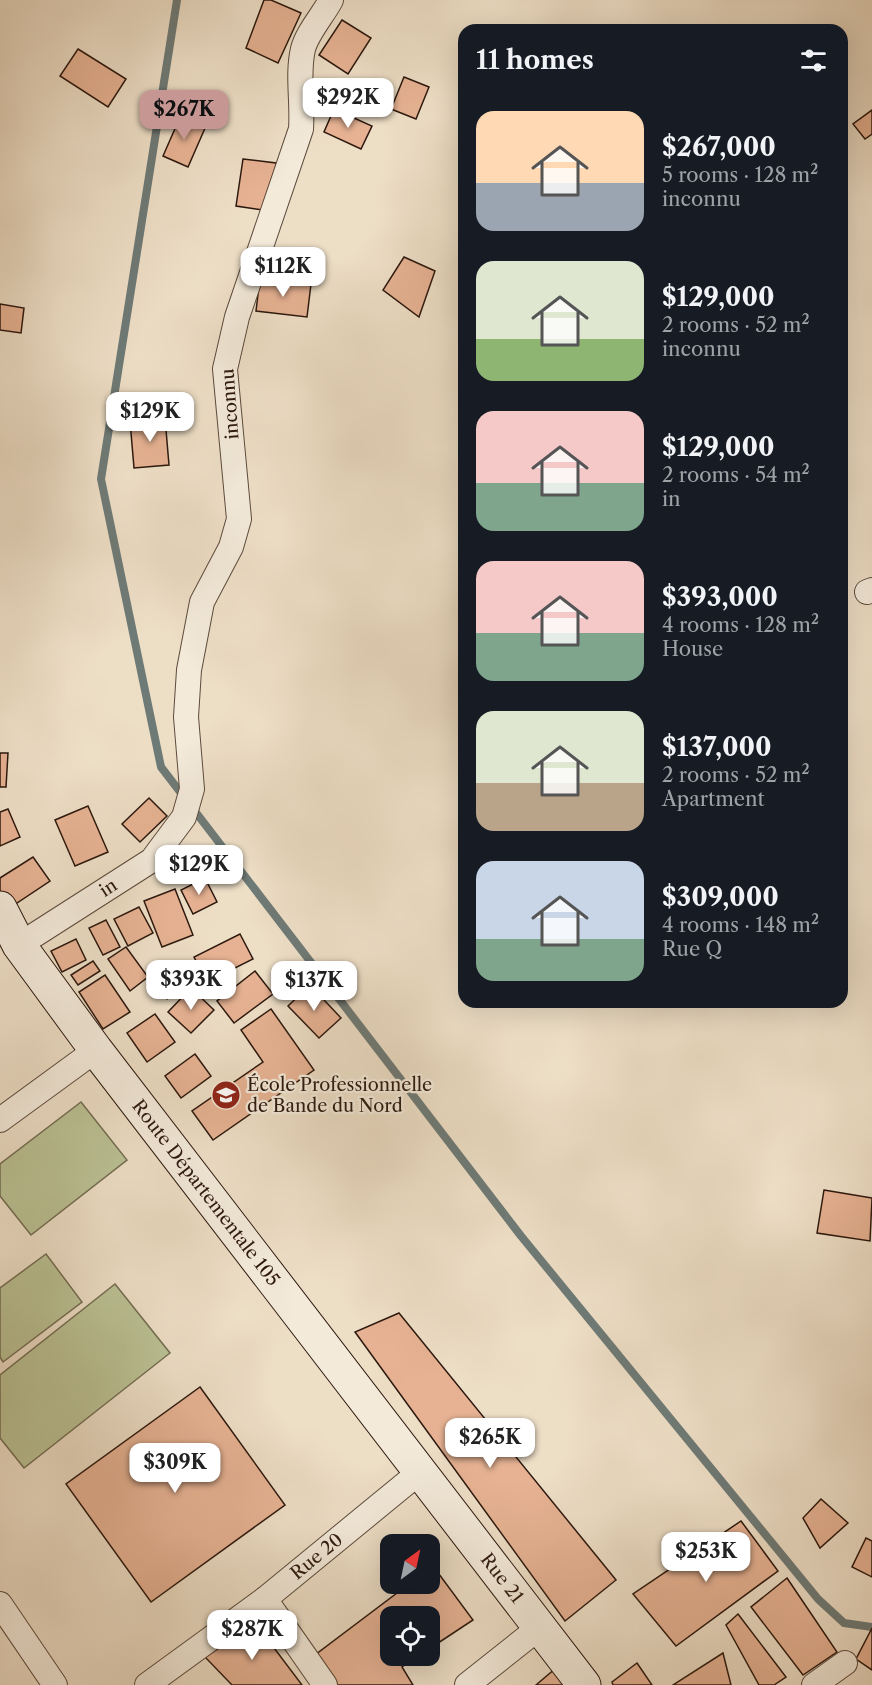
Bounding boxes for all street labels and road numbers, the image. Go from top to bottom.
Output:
street label: inconnu [217,368,243,440]
street label: in [95,874,121,902]
street label: Route Départementale 105 [127,1095,284,1290]
street label: Rue 20 [286,1529,347,1584]
street label: Rue 21 [476,1549,528,1608]

